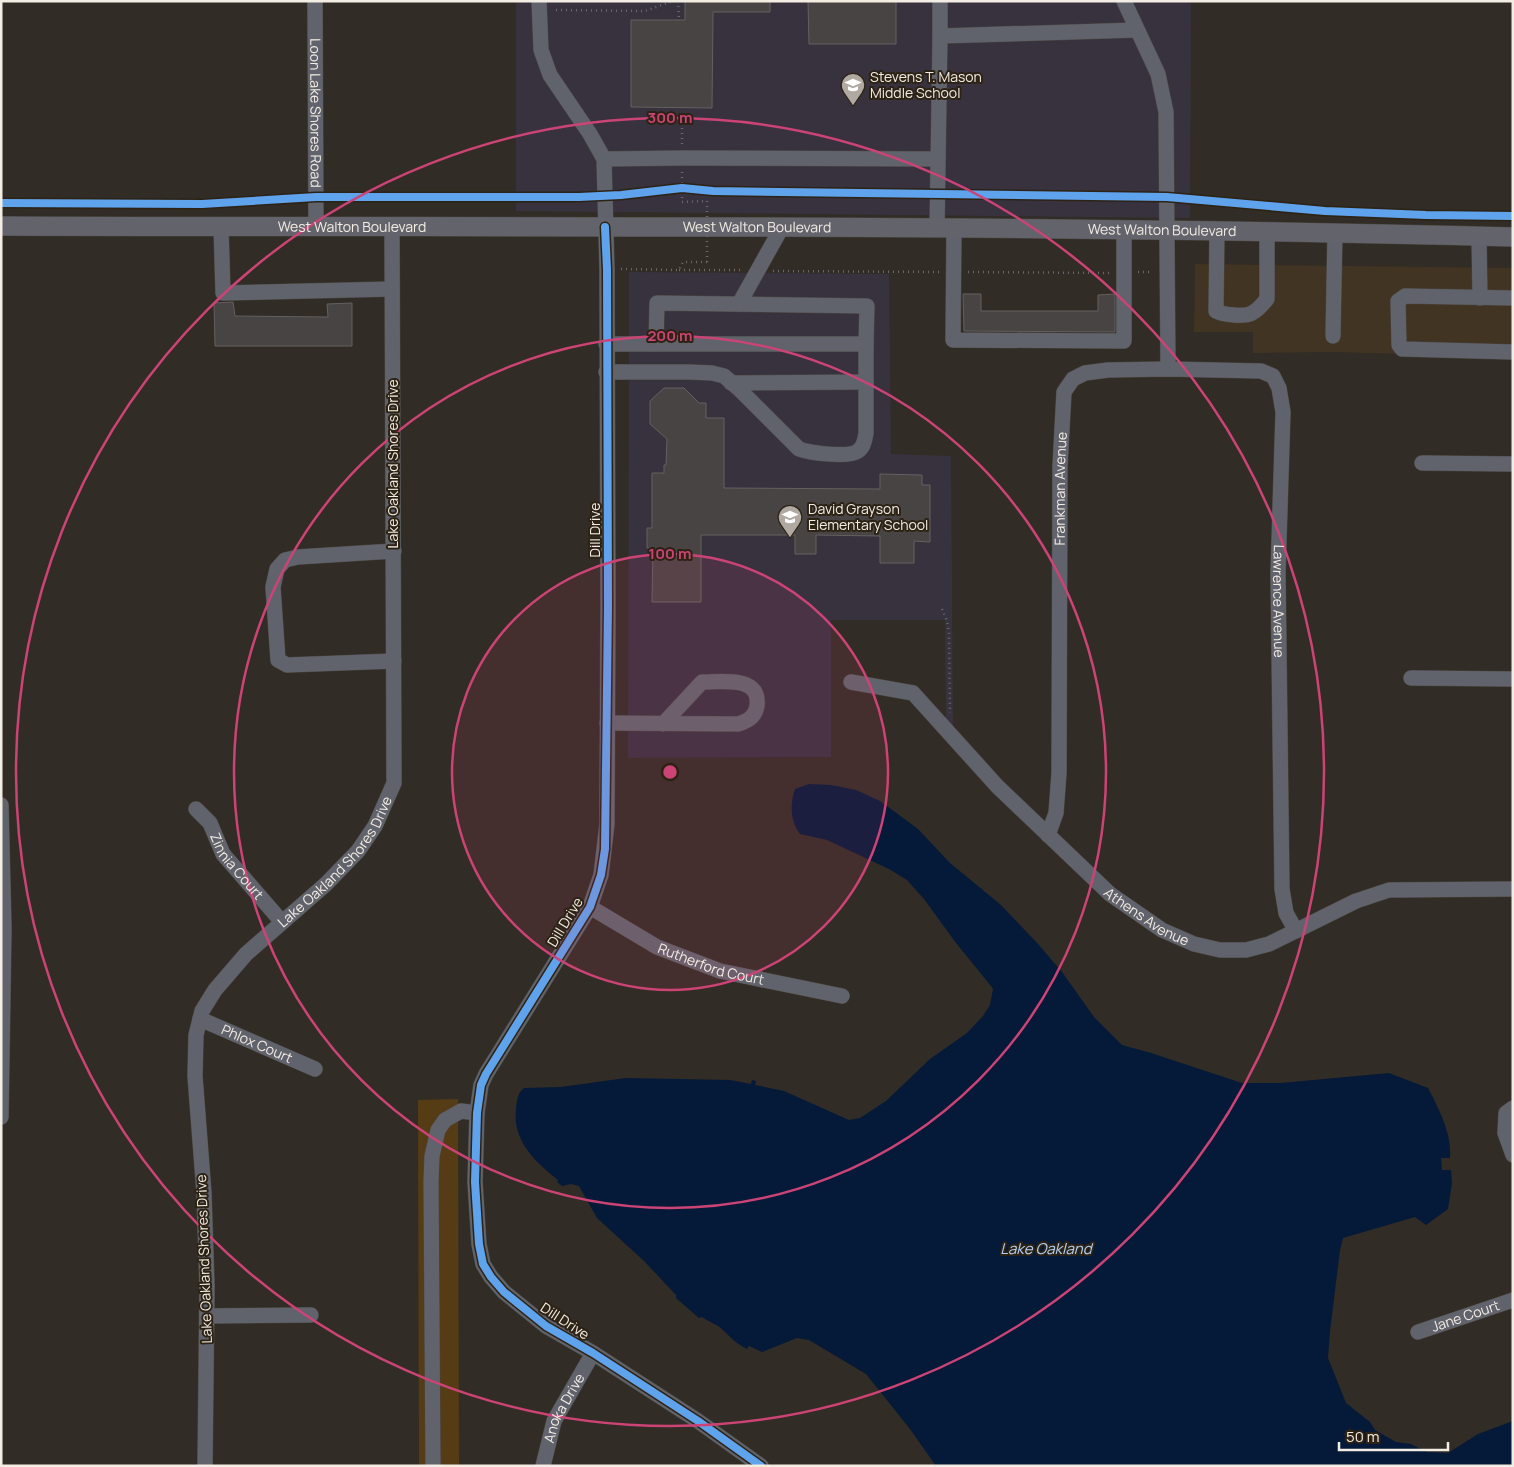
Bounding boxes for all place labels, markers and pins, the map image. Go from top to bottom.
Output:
place label: Stevens T. Mason Middle School [870,67,982,102]
school or university icon: Stevens T. Mason Middle School [840,72,866,106]
place label: David Grayson Elementary School [808,499,928,534]
school or university icon: David Grayson Elementary School [777,504,803,538]
centre of rings [661,763,679,781]

